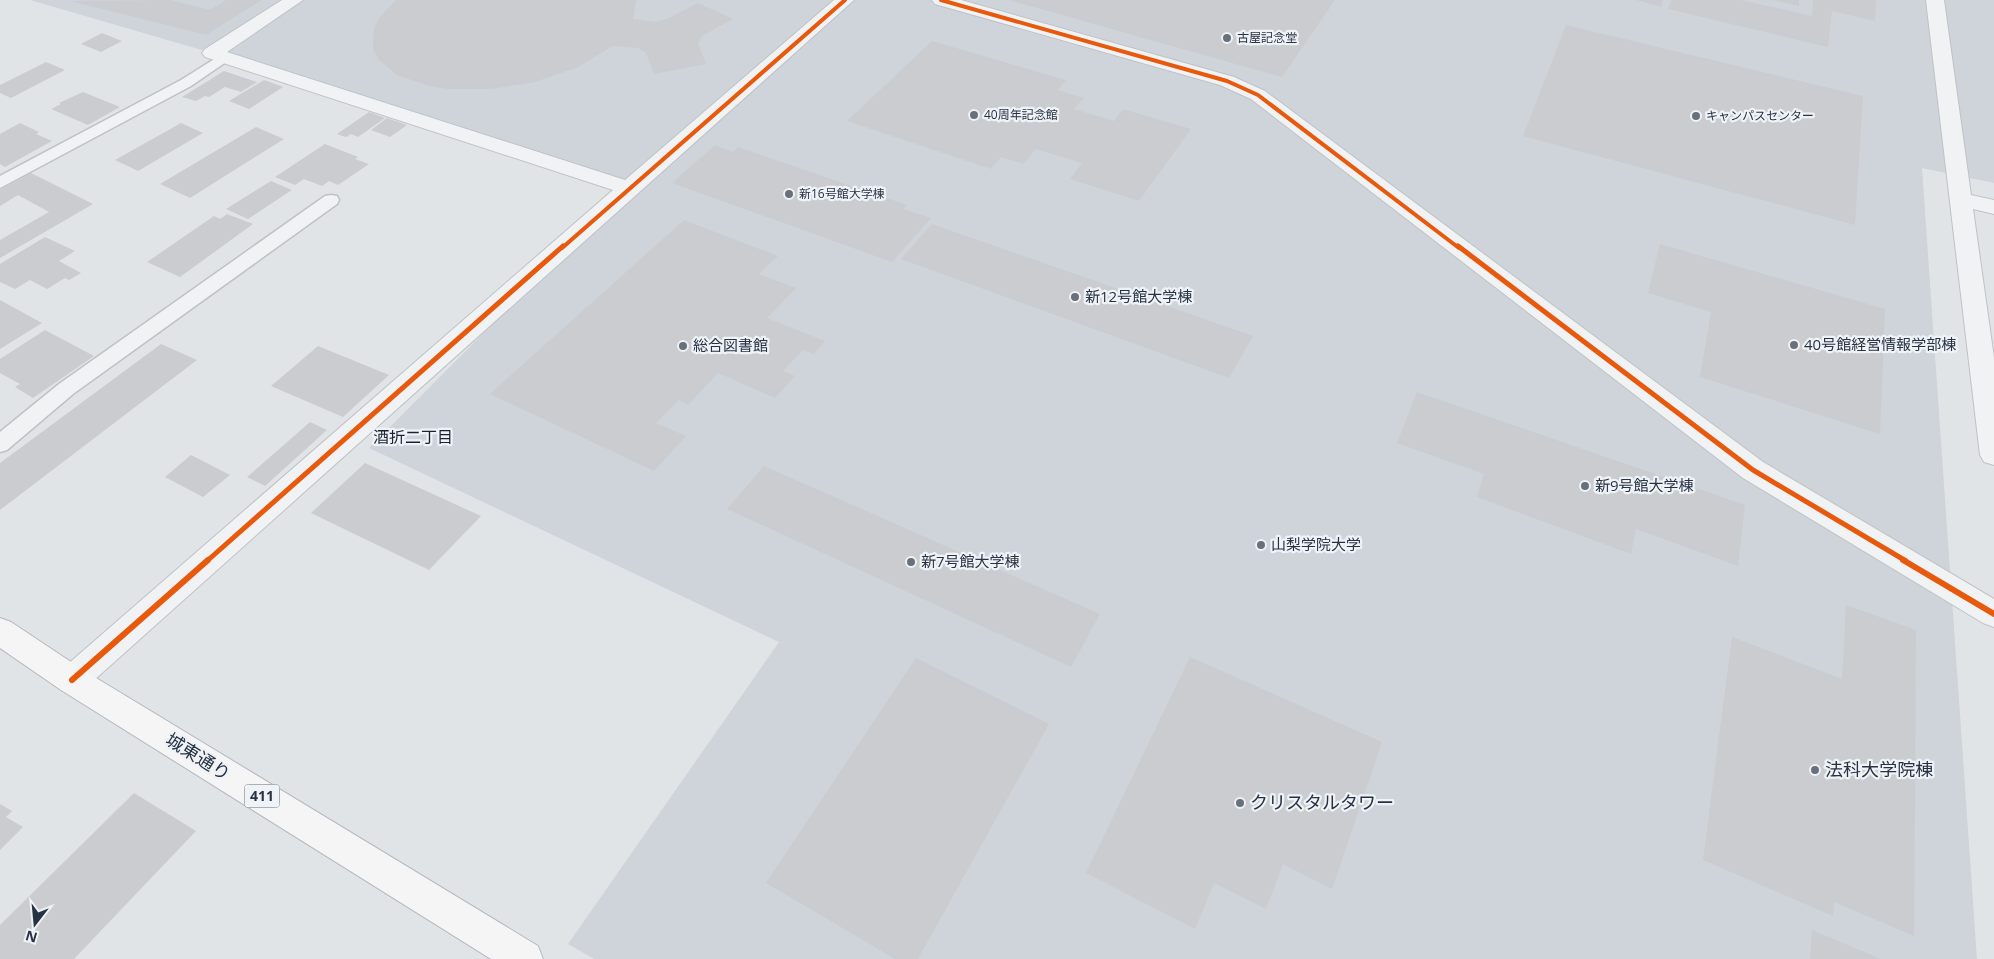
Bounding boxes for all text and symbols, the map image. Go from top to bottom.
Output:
place label: 古屋記念堂 [1237,29,1297,46]
marker: 古屋記念堂 [1221,32,1233,44]
place label: 40周年記念館 [984,106,1058,123]
place label: キャンパスセンター [1706,107,1814,124]
marker: 40周年記念館 [968,109,980,121]
marker: キャンパスセンター [1690,110,1702,122]
place label: 新16号館大学棟 [799,185,885,202]
marker: 新16号館大学棟 [783,188,795,200]
place label: 新12号館大学棟 [1085,286,1192,306]
marker: 新12号館大学棟 [1069,291,1081,303]
place label: 40号館経営情報学部棟 [1804,334,1956,354]
place label: 総合図書館 [693,335,768,355]
marker: 40号館経営情報学部棟 [1788,339,1800,351]
marker: 総合図書館 [677,340,689,352]
district label: 酒折二丁目 [373,426,453,448]
place label: 新9号館大学棟 [1595,475,1694,495]
marker: 新9号館大学棟 [1579,480,1591,492]
place label: 山梨学院大学 [1271,534,1361,554]
marker: 山梨学院大学 [1255,539,1267,551]
place label: 新7号館大学棟 [921,551,1020,571]
marker: 新7号館大学棟 [905,556,917,568]
street label: 城東通り [162,727,235,785]
place label: 法科大学院棟 [1825,757,1933,781]
marker: 法科大学院棟 [1809,764,1821,776]
road number: 411 [244,784,280,808]
place label: クリスタルタワー [1250,790,1394,814]
marker: クリスタルタワー [1234,797,1246,809]
north arrow [10,899,60,949]
text: N [23,926,39,948]

